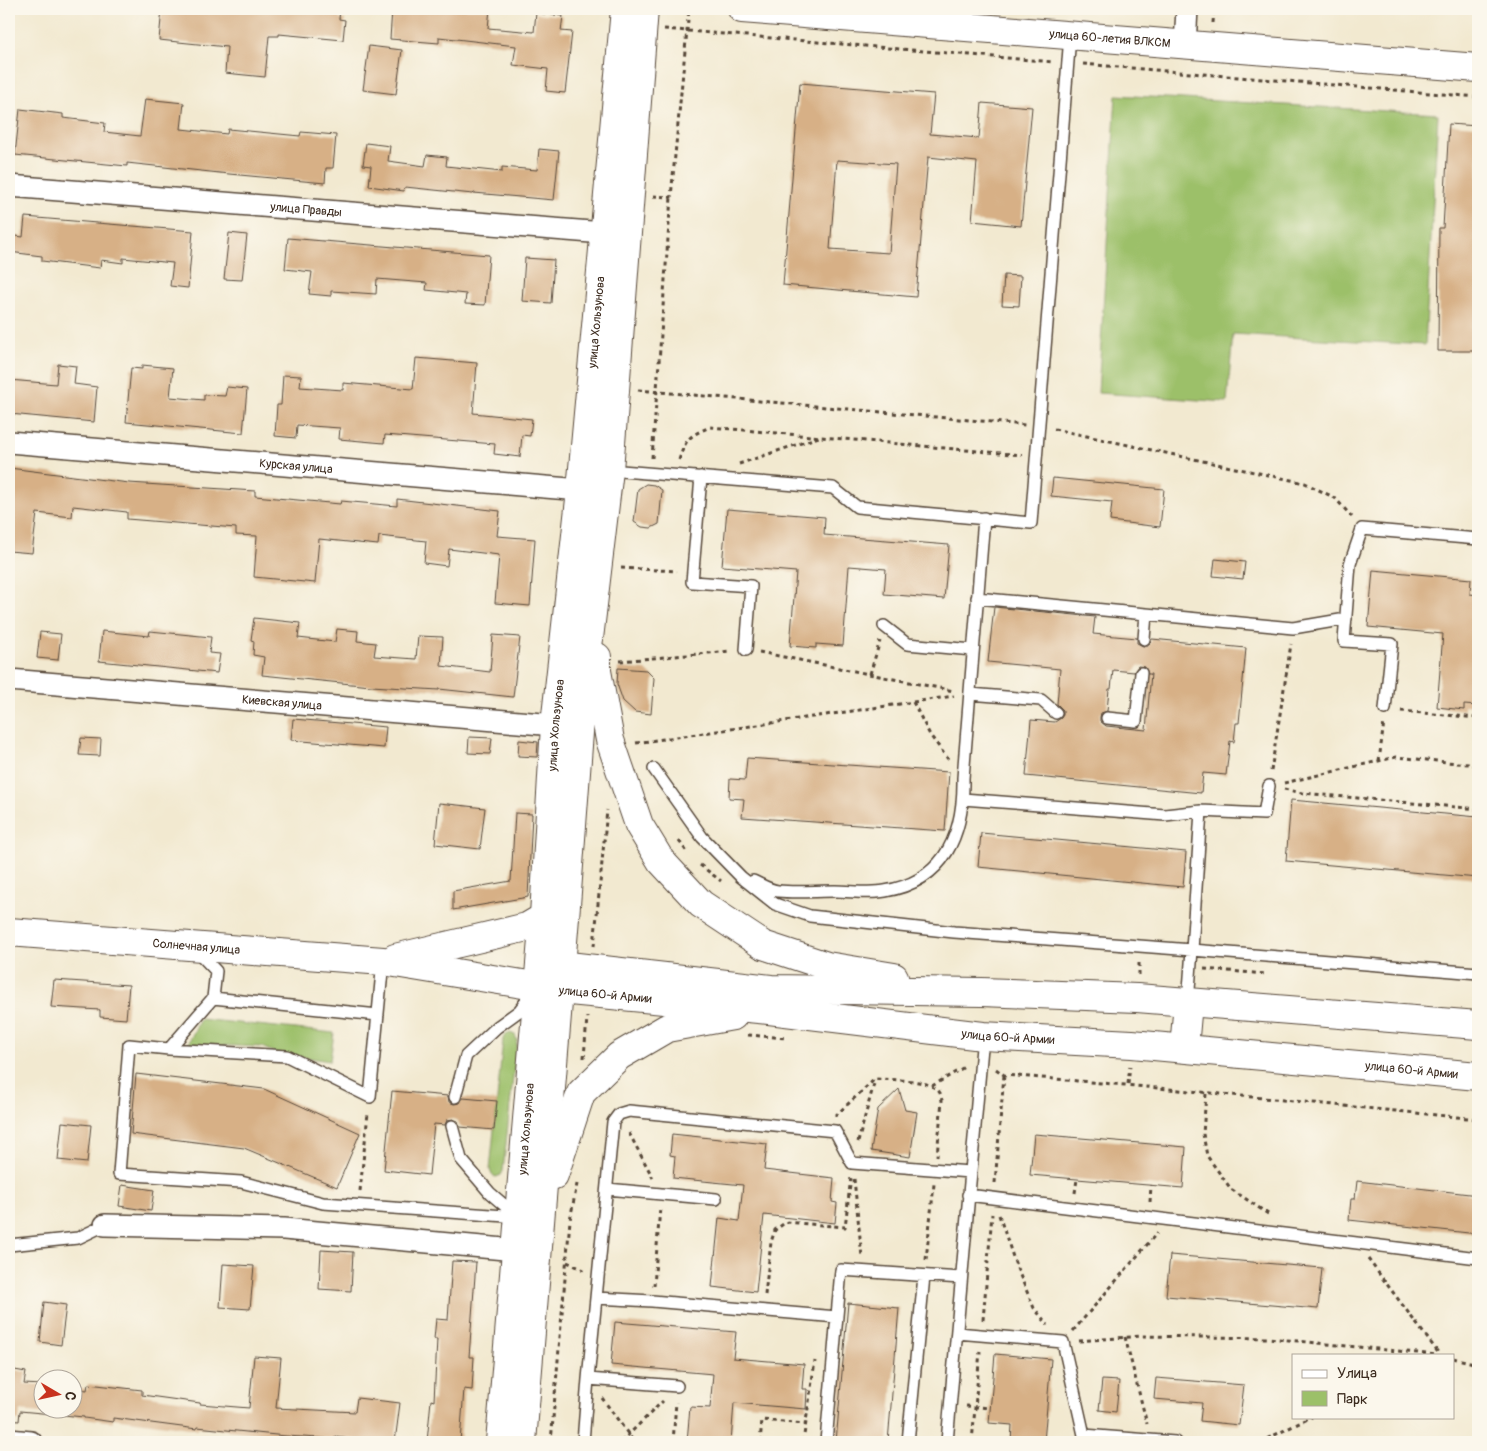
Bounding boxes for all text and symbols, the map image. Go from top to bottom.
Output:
street label: улица 60-летия ВЛКСМ [1048,27,1171,51]
street label: улица Правды [269,200,343,220]
street label: улица Хользунова [585,275,609,370]
street label: Курская улица [259,456,334,477]
street label: улица Хользунова [545,678,568,773]
street label: Киевская улица [241,692,323,714]
street label: Солнечная улица [152,936,241,958]
street label: улица 60-й Армии [557,983,653,1007]
street label: улица 60-й Армии [960,1026,1056,1048]
street label: улица 60-й Армии [1363,1058,1459,1082]
street label: улица Хользунова [515,1082,538,1177]
legend [1292,1354,1454,1418]
text: Улица [1337,1364,1377,1383]
north arrow [32,1368,82,1418]
text: С [61,1390,79,1402]
text: Парк [1337,1390,1368,1409]

